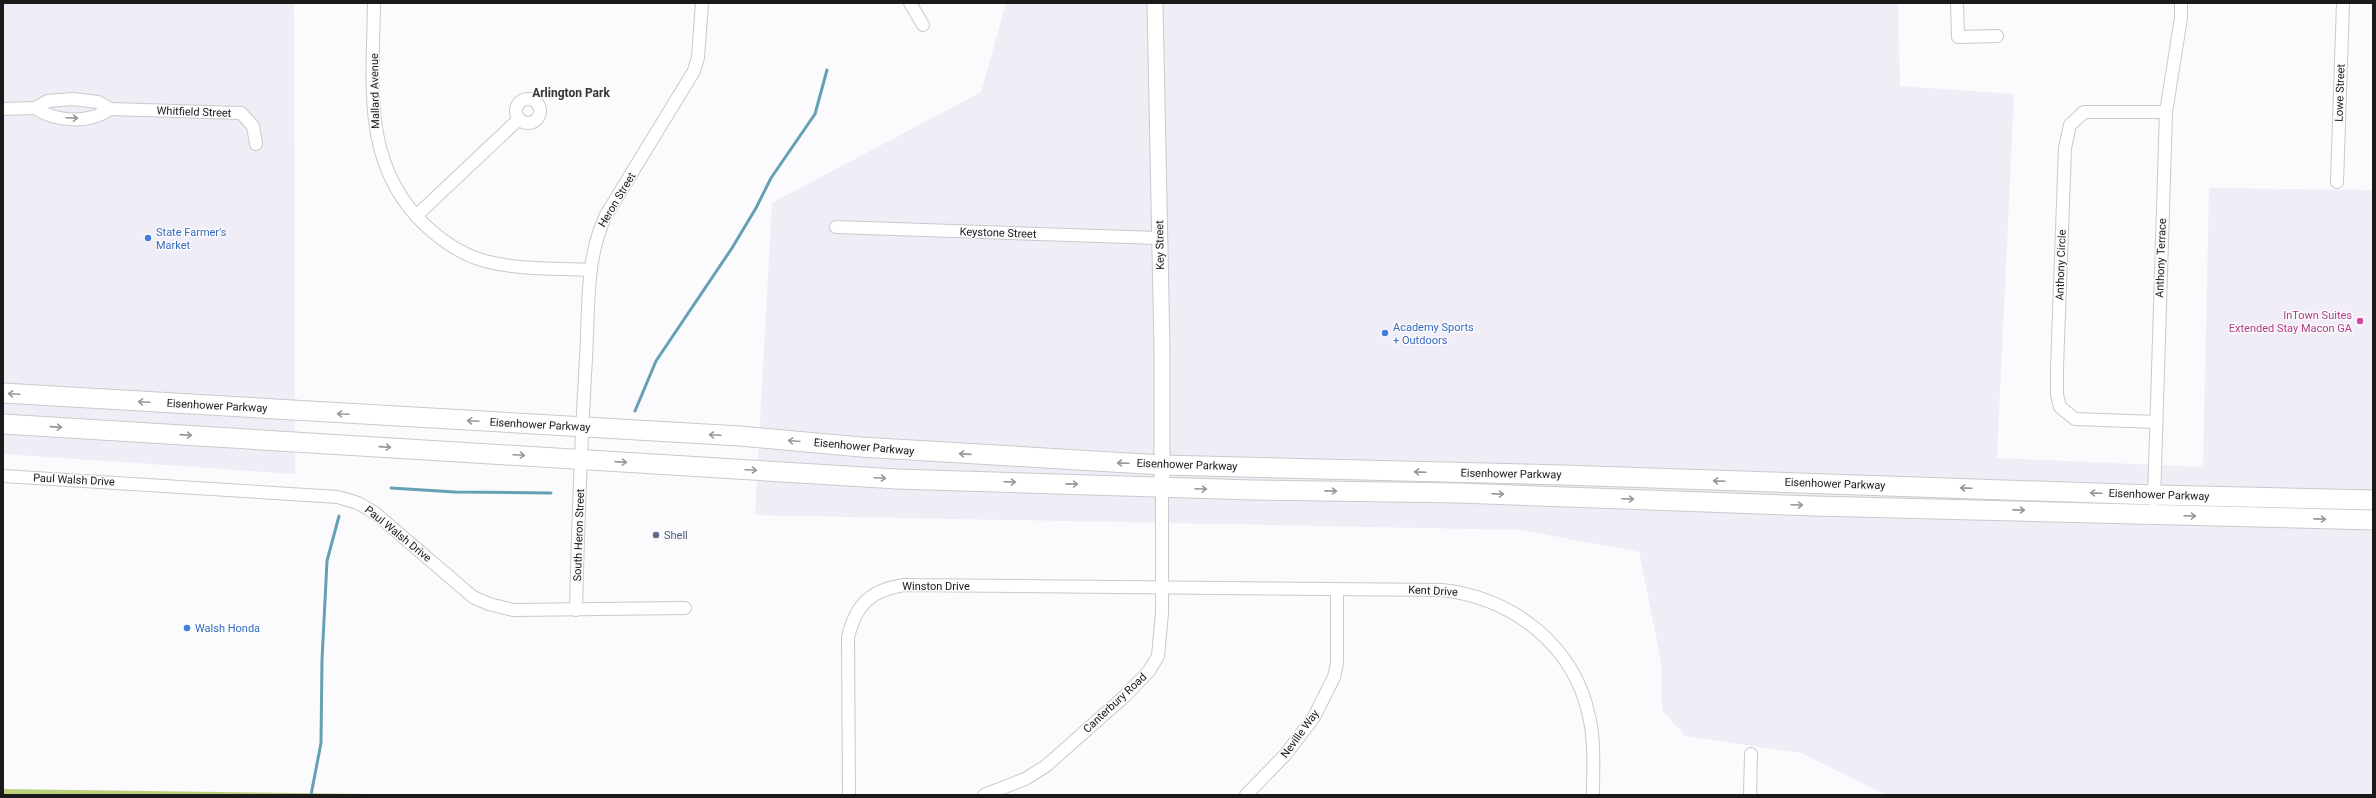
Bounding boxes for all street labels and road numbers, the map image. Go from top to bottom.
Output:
street label: Mallard Avenue [368,53,382,129]
street label: Lowe Street [2332,63,2348,122]
street label: Whitfield Street [156,104,232,120]
street label: Heron Street [596,170,639,230]
street label: Anthony Terrace [2153,218,2169,298]
street label: Key Street [1153,220,1167,270]
street label: Keystone Street [959,225,1037,241]
street label: Anthony Circle [2053,229,2069,301]
street label: Eisenhower Parkway [166,397,269,415]
street label: Eisenhower Parkway [489,416,592,434]
street label: Eisenhower Parkway [813,436,916,458]
street label: Eisenhower Parkway [1136,457,1238,473]
street label: Eisenhower Parkway [1460,467,1562,481]
street label: Paul Walsh Drive [33,471,115,489]
street label: Eisenhower Parkway [1784,476,1886,492]
street label: Eisenhower Parkway [2108,487,2210,503]
street label: South Heron Street [571,488,587,582]
street label: Paul Walsh Drive [362,503,434,565]
street label: Winston Drive [902,580,970,593]
street label: Kent Drive [1408,583,1458,599]
street label: Canterbury Road [1081,670,1149,736]
street label: Neville Way [1278,707,1322,761]

